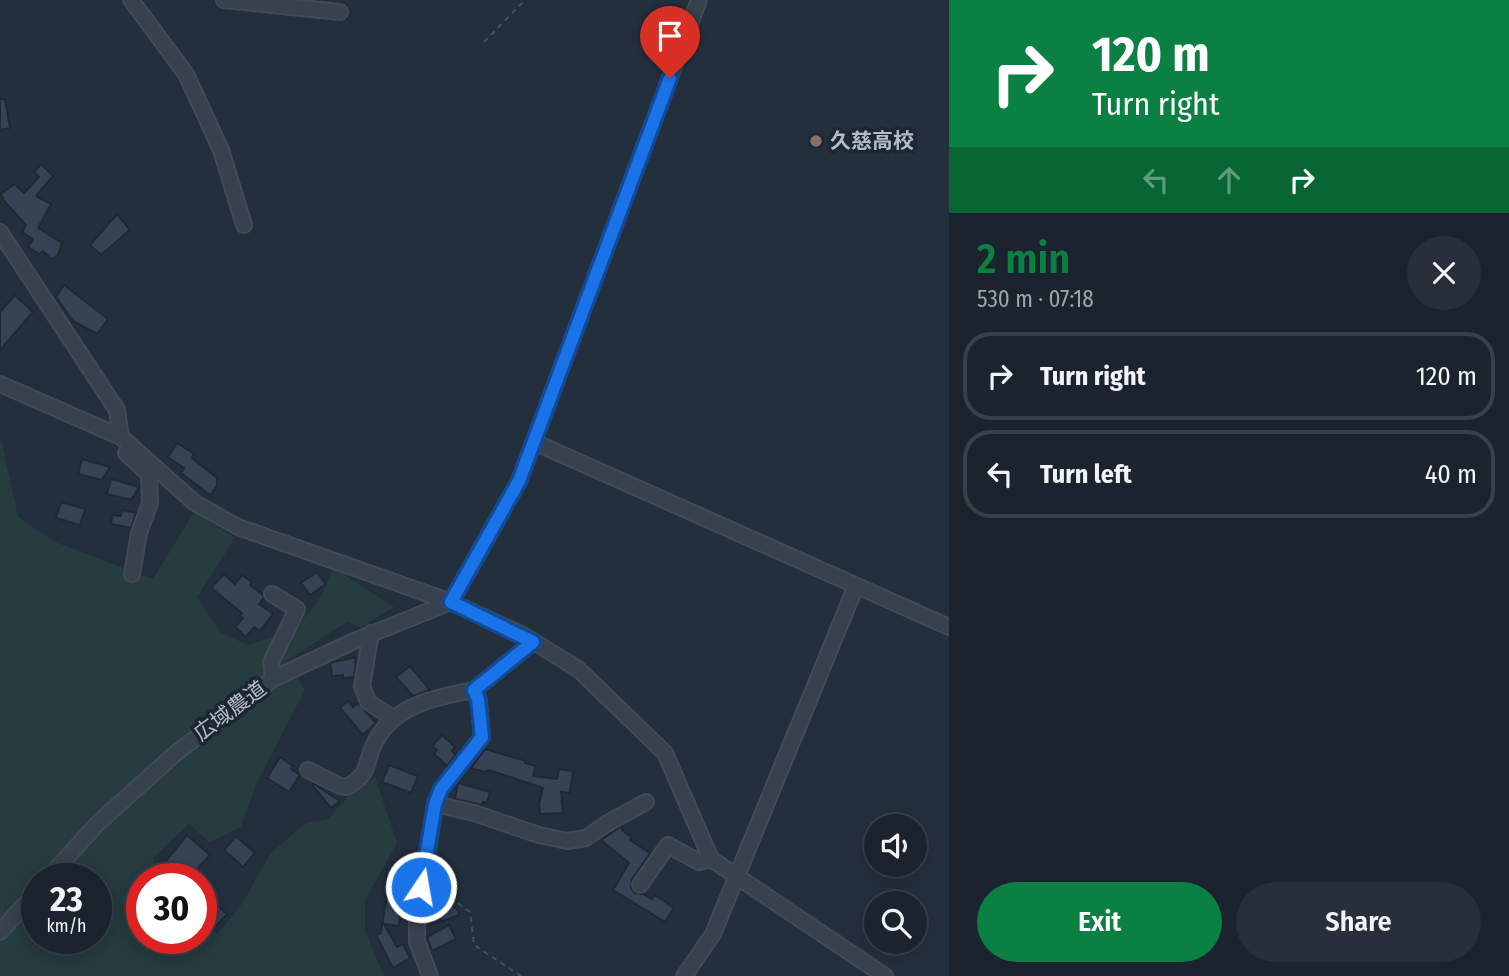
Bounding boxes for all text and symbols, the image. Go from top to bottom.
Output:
pin [640,6,700,78]
icon: arrive [651,17,689,55]
text: 120 m [1092,25,1210,84]
icon: right [977,28,1068,119]
text: Turn right [1092,85,1219,123]
place label: 久慈高校 [830,128,914,154]
marker: 久慈高校 [808,133,824,149]
icon: left [1137,161,1175,199]
icon: ahead [1210,161,1248,199]
icon: right [1283,161,1321,199]
text: 2 min [977,234,1070,284]
button: close [1407,236,1481,310]
text: 530 m · 07:18 [977,285,1094,313]
icon: right [981,357,1019,395]
text: Turn right [1040,361,1146,392]
text: 120 m [1416,361,1477,392]
icon: left [981,455,1019,493]
text: Turn left [1040,459,1132,490]
text: 40 m [1425,459,1477,490]
street label: 広域農道 [189,675,271,747]
map controls [864,814,927,954]
button: sound [864,814,927,877]
position arrow [384,850,458,924]
speed limit sign: 30 [126,863,217,954]
text: 23 [50,878,83,920]
button: Exit [977,882,1222,962]
button: Share [1236,882,1481,962]
button: search [864,891,927,954]
text: km/h [46,915,87,937]

